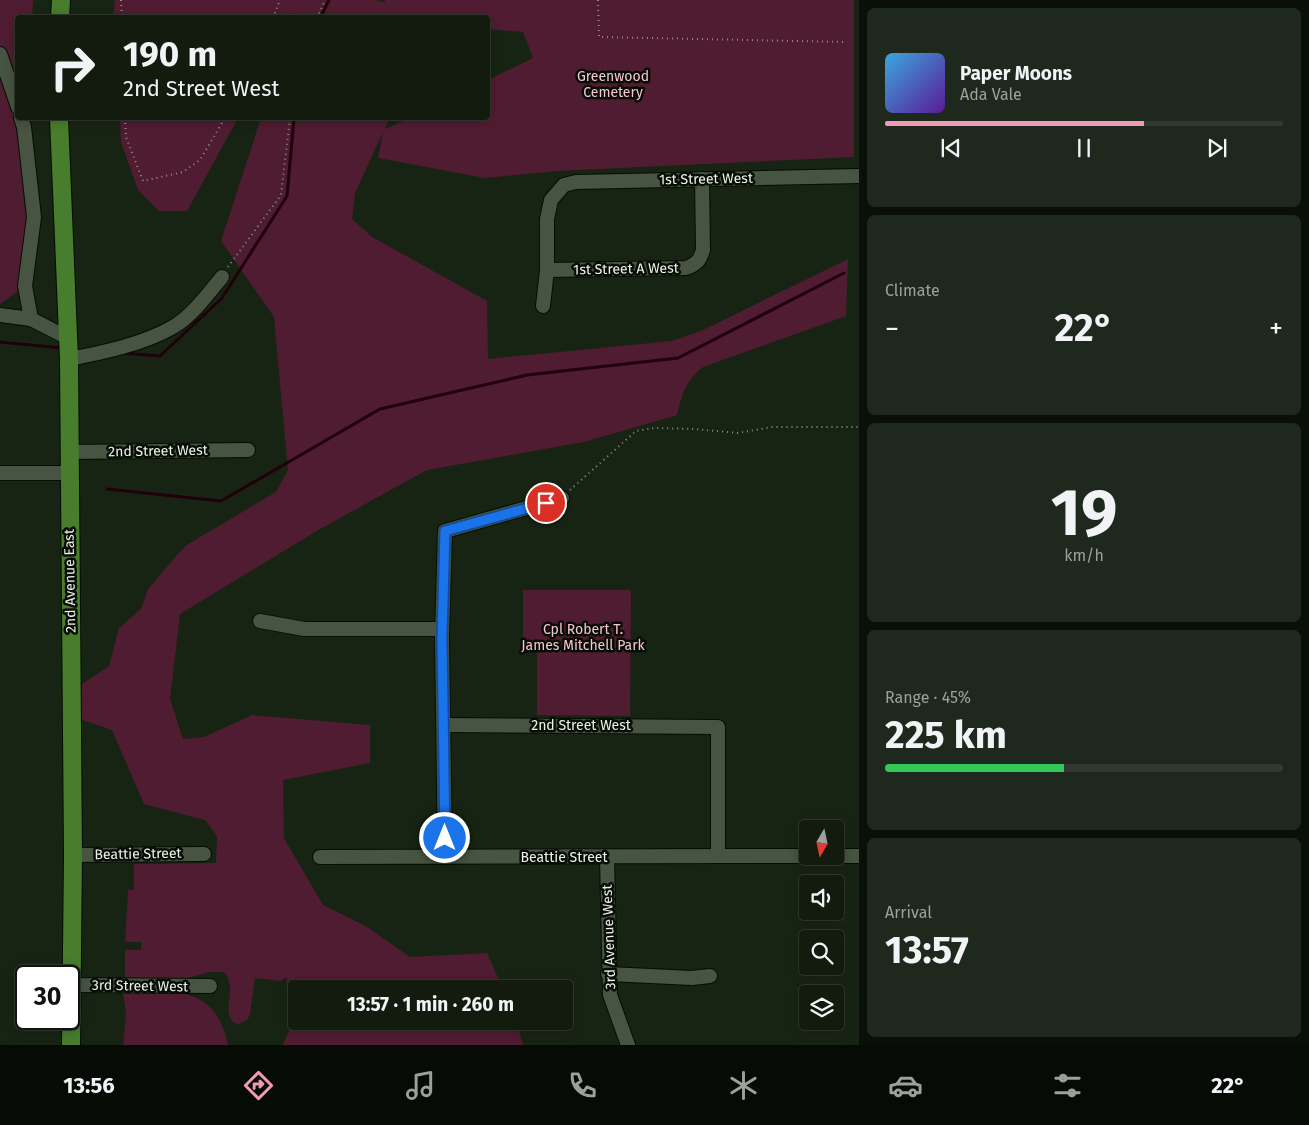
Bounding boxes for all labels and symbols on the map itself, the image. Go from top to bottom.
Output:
park label: Greenwood Cemetery [577,68,649,101]
street label: 1st Street West [659,170,754,188]
street label: 1st Street A West [573,260,680,278]
street label: 2nd Street West [108,442,209,460]
pin [525,482,567,524]
street label: 2nd Avenue East [61,528,79,633]
park label: Cpl Robert T. James Mitchell Park [521,621,646,654]
street label: 2nd Street West [531,717,632,734]
position arrow [418,811,470,863]
north arrow [799,820,844,865]
street label: Beattie Street [94,845,183,863]
street label: Beattie Street [521,849,608,866]
street label: 3rd Avenue West [599,883,619,990]
speed limit sign: 30 [15,965,80,1030]
street label: 3rd Street West [92,977,189,995]

